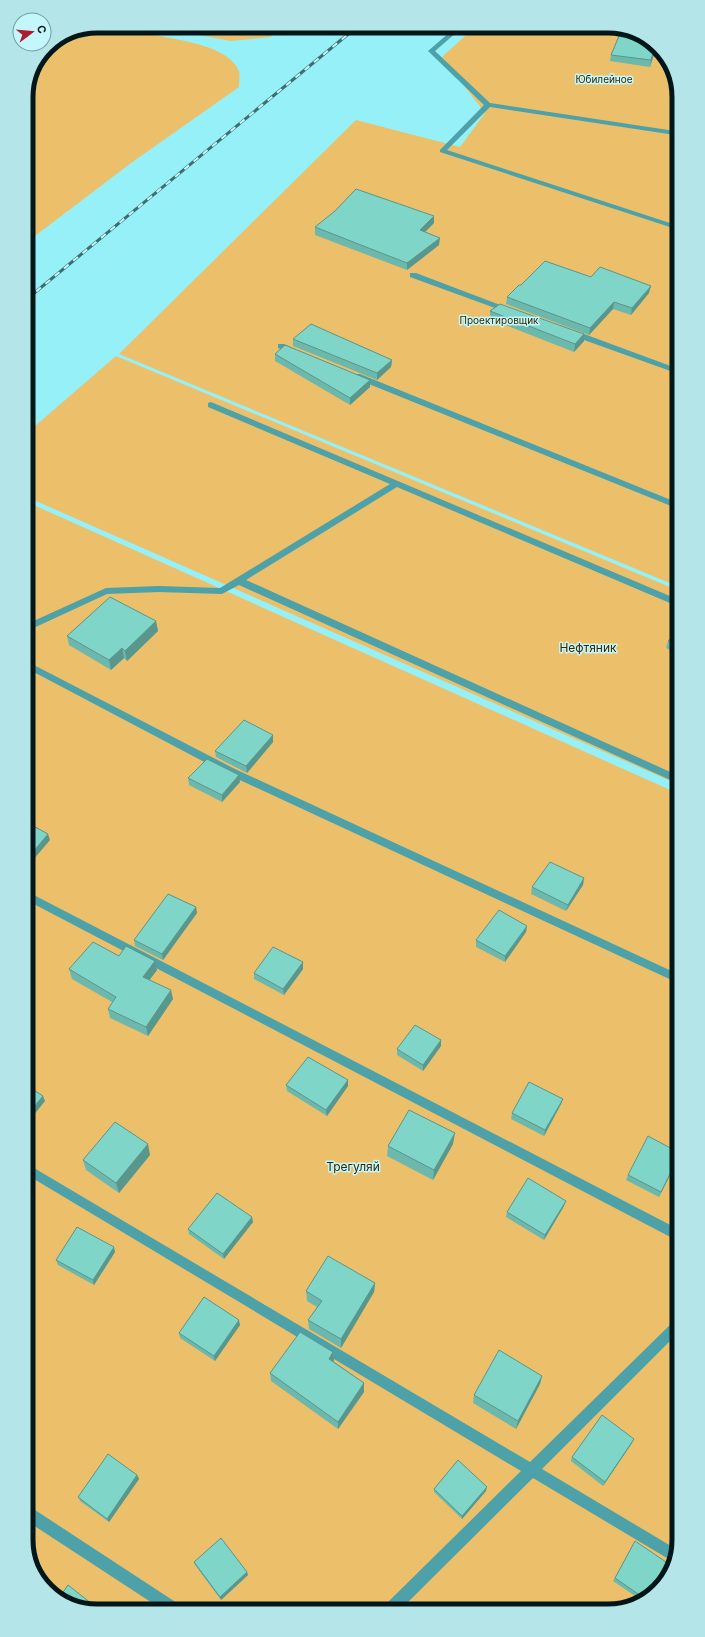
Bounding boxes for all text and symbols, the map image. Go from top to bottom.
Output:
north arrow [12,12,52,52]
text: С [34,23,49,35]
park label: Юбилейное [575,73,633,85]
park label: Проектировщик [460,314,539,326]
park label: Нефтяник [559,640,617,655]
park label: Трегуляй [326,1159,380,1174]

